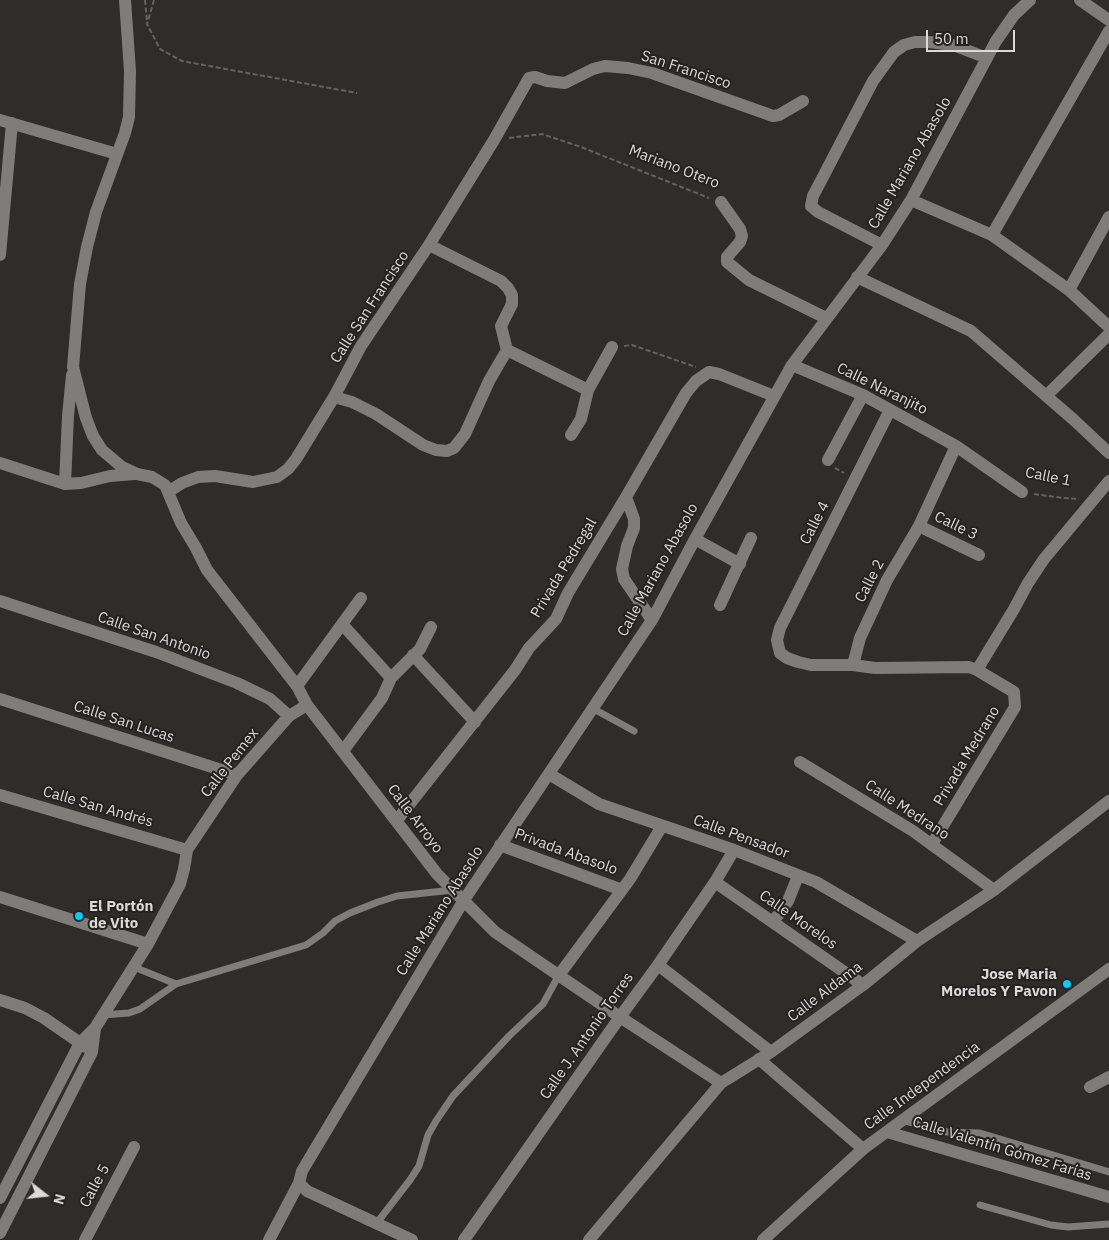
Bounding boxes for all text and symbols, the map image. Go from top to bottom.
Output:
scale bar [929,20,1018,52]
text: 50 m [934,29,969,48]
street label: San Francisco [639,47,733,93]
street label: Calle Mariano Abasolo [865,94,955,232]
street label: Mariano Otero [626,141,722,193]
street label: Calle San Francisco [327,247,413,367]
street label: Calle Naranjito [834,359,930,419]
street label: Calle 1 [1024,464,1072,490]
street label: Calle 4 [796,498,834,548]
street label: Calle Mariano Abasolo [614,500,702,640]
street label: Calle 3 [931,508,981,544]
street label: Privada Pedregal [527,515,601,621]
street label: Calle 2 [851,556,889,606]
street label: Calle San Antonio [95,608,213,664]
street label: Calle San Lucas [71,697,177,747]
street label: Privada Medrano [930,703,1004,809]
street label: Calle Pemex [197,725,263,801]
street label: Calle Medrano [862,776,952,844]
street label: Calle Arroyo [383,781,447,857]
street label: Calle San Andrés [41,783,155,831]
street label: Calle Pensador [691,811,791,863]
street label: Privada Abasolo [512,825,620,879]
street label: Calle Mariano Abasolo [393,843,487,979]
street label: Calle Morelos [755,886,841,954]
place label: El Portón de Vito [89,898,153,933]
marker: El Portón de Vito [73,910,85,922]
street label: Calle Aldama [784,958,866,1026]
place label: Jose Maria Morelos Y Pavon [941,966,1057,1001]
street label: Calle J. Antonio Torres [536,969,638,1103]
marker: Jose Maria Morelos Y Pavon [1061,978,1073,990]
street label: Calle Independencia [861,1038,983,1134]
street label: Calle Valentín Gómez Farías [910,1113,1094,1185]
street label: Calle 5 [76,1161,114,1211]
north arrow [20,1170,70,1220]
text: N [49,1192,69,1206]

